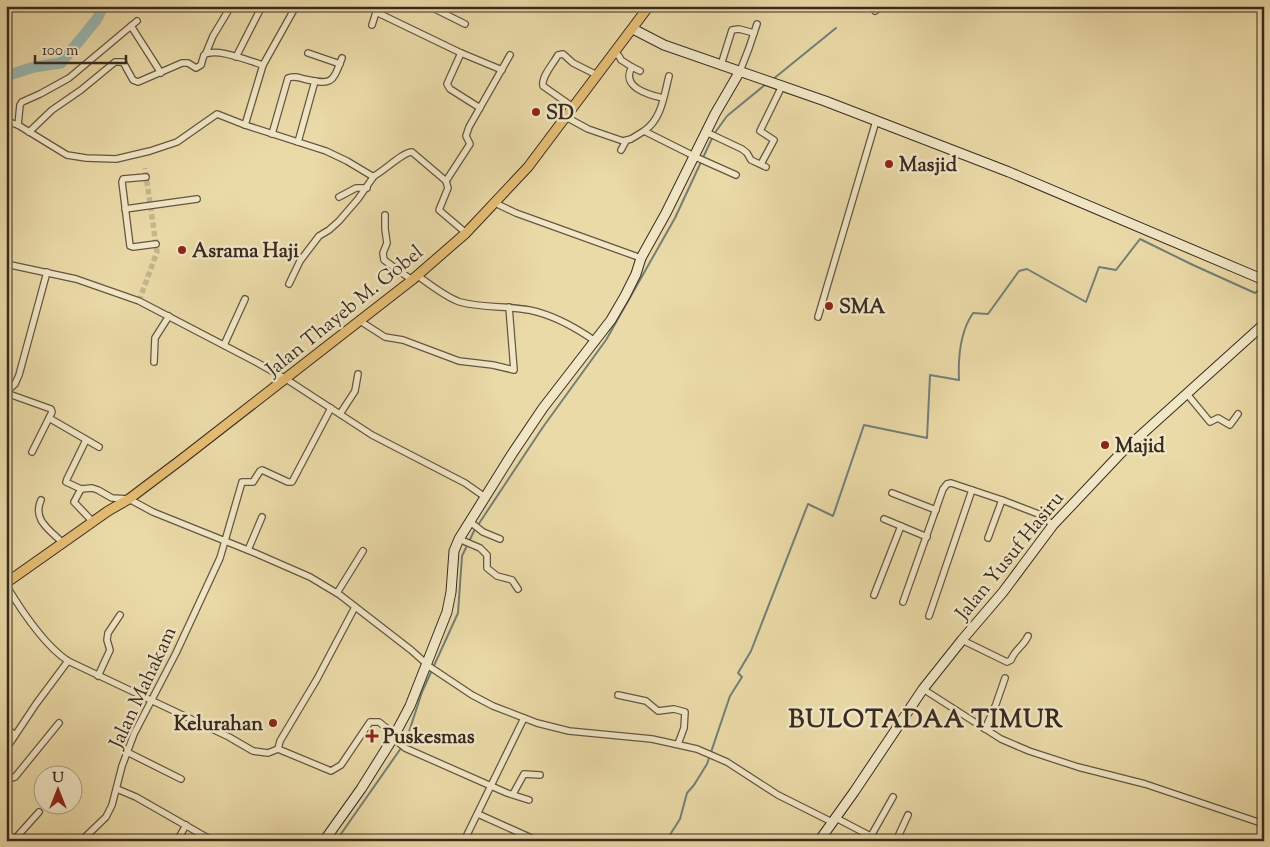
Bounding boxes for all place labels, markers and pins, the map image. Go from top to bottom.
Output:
place label: SD [546,100,574,129]
marker: SD [530,106,542,118]
place label: Masjid [899,152,958,181]
marker: Masjid [883,158,895,170]
place label: Asrama Haji [192,238,299,267]
marker: Asrama Haji [176,244,188,256]
place label: SMA [839,294,886,323]
marker: SMA [823,300,835,312]
place label: Majid [1115,433,1166,462]
marker: Majid [1099,439,1111,451]
place label: Kelurahan [174,711,263,740]
marker: Kelurahan [267,717,279,729]
place label: Puskesmas [383,724,475,753]
marker: Puskesmas [365,729,379,743]

